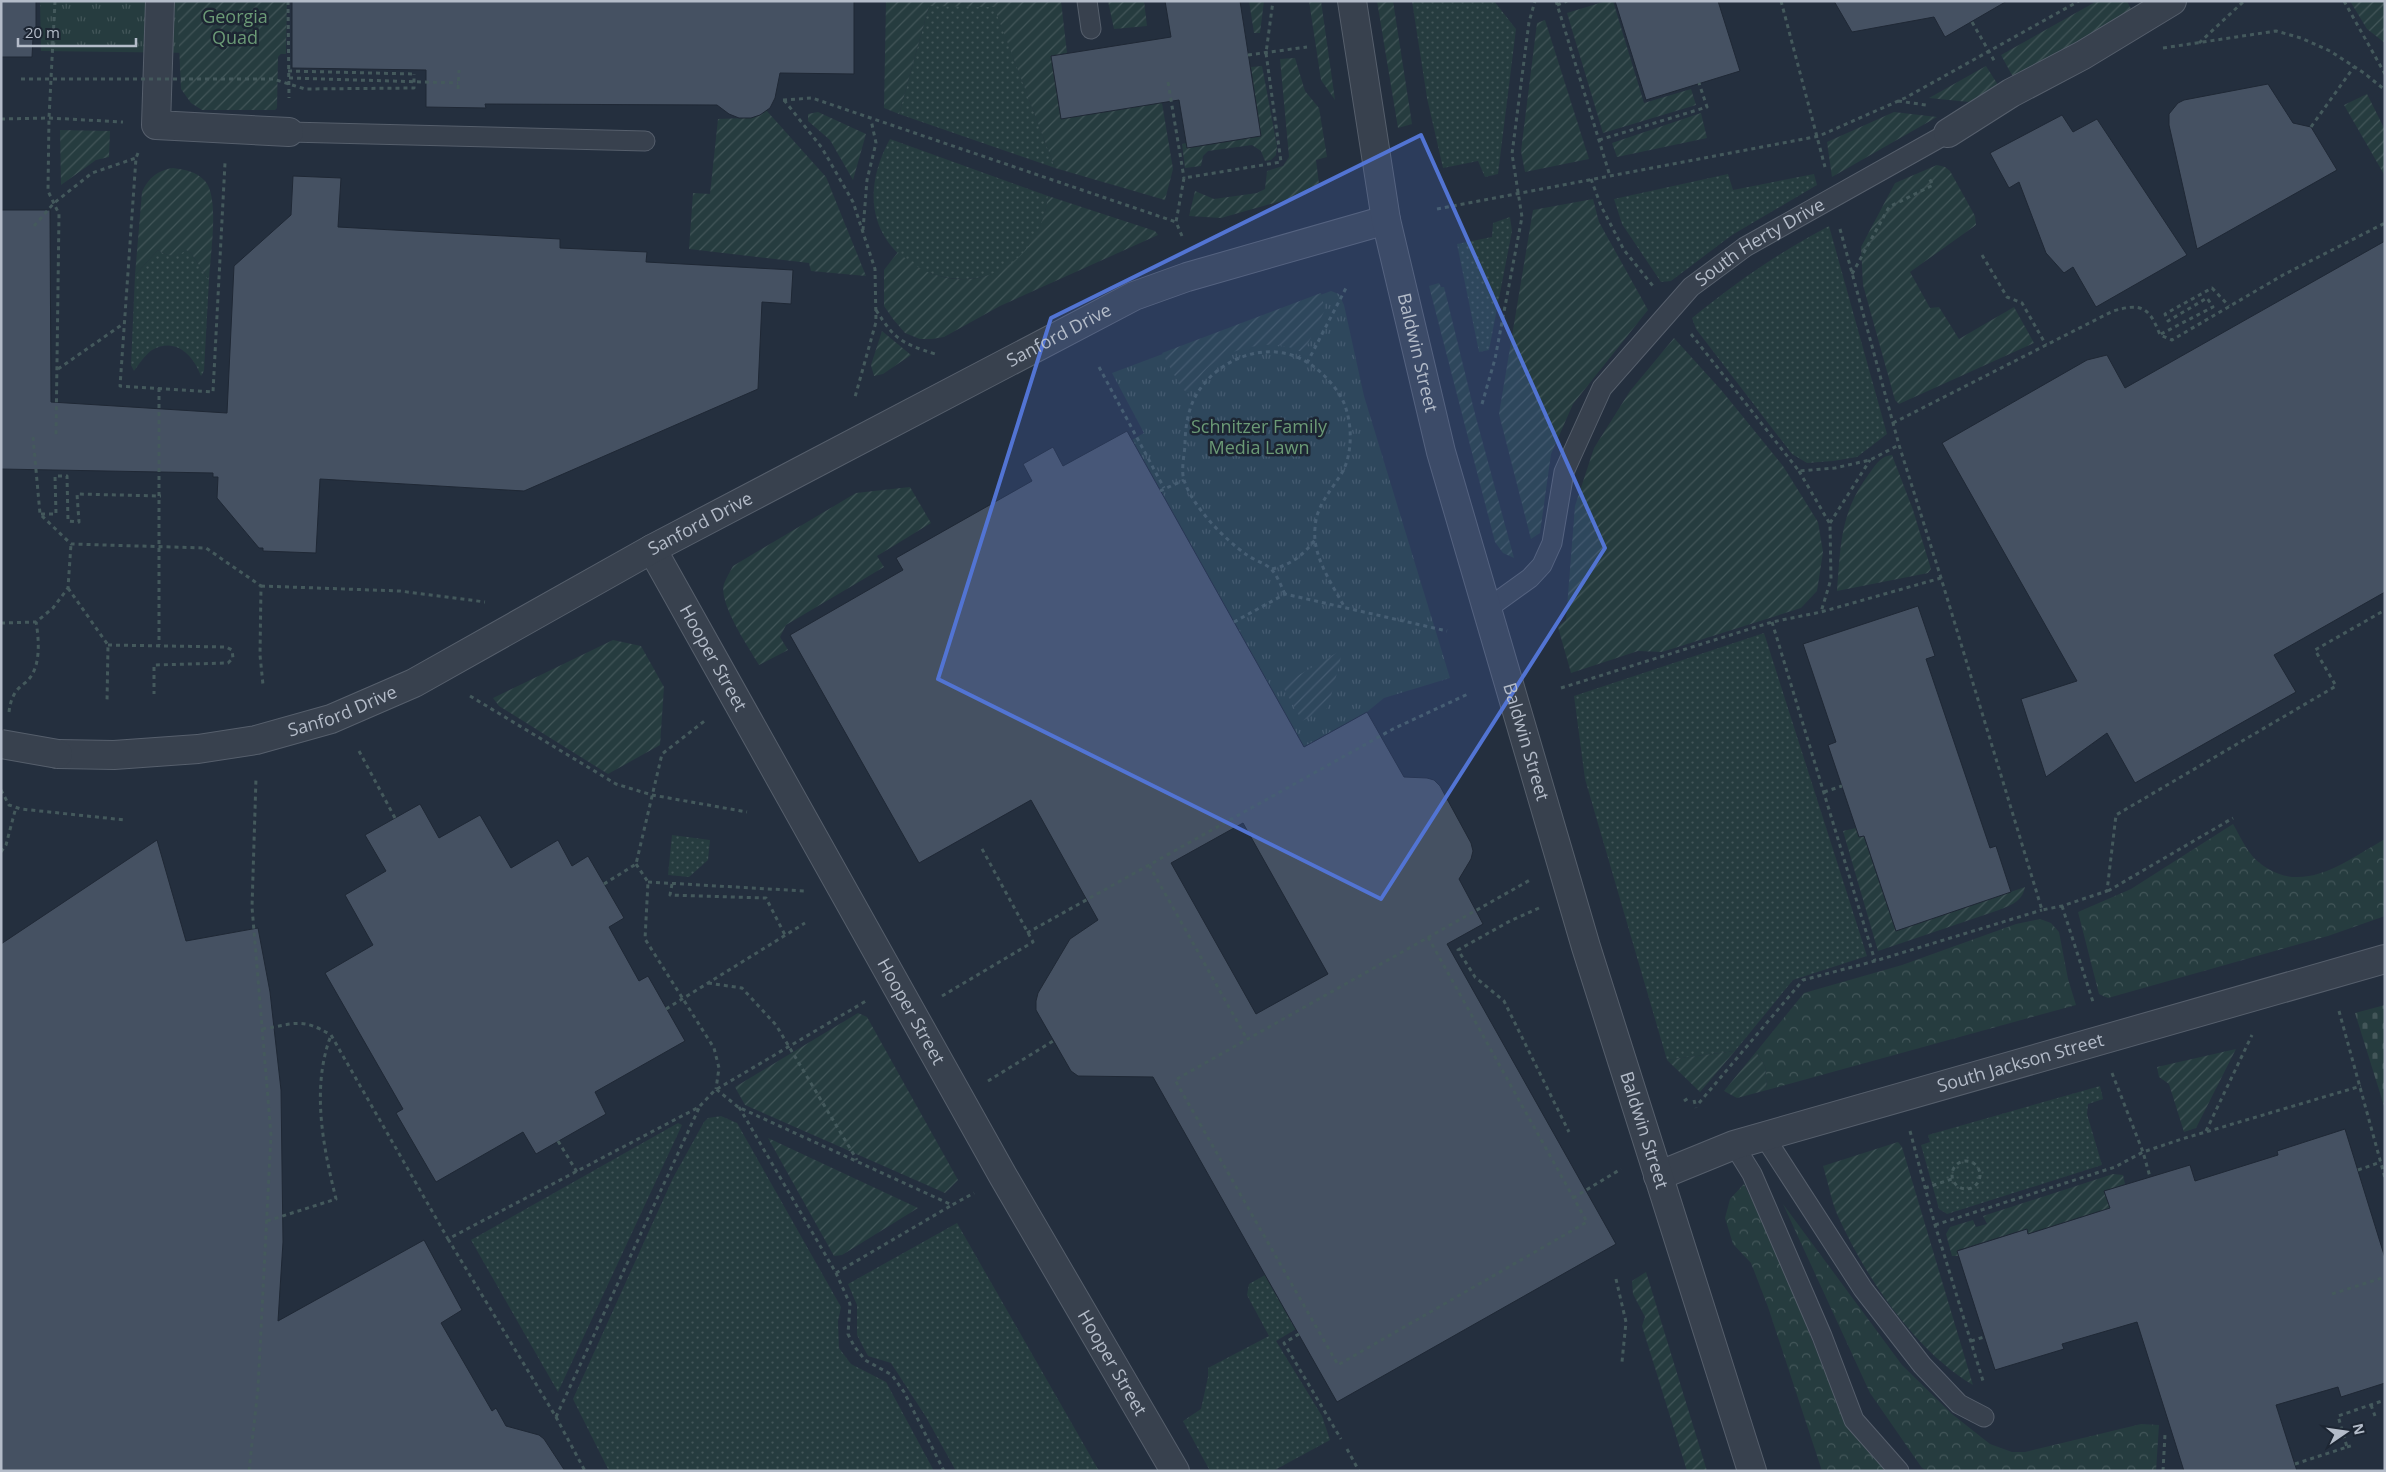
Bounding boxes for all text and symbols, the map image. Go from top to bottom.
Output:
park label: Georgia Quad [202,4,268,49]
scale bar [18,15,135,47]
text: 20 m [25,22,60,42]
street label: South Herty Drive [1690,192,1828,291]
street label: Baldwin Street [1393,290,1444,414]
street label: Sanford Drive [1002,297,1115,372]
park label: Schnitzer Family Media Lawn [1191,414,1328,459]
street label: Sanford Drive [643,485,756,560]
street label: Hooper Street [675,600,753,715]
street label: Sanford Drive [285,679,400,742]
street label: Baldwin Street [1498,680,1555,803]
street label: Hooper Street [872,953,951,1068]
street label: South Jackson Street [1934,1027,2106,1097]
street label: Baldwin Street [1615,1068,1675,1192]
street label: Hooper Street [1073,1305,1153,1420]
north arrow [2321,1407,2371,1457]
text: N [2349,1421,2370,1437]

